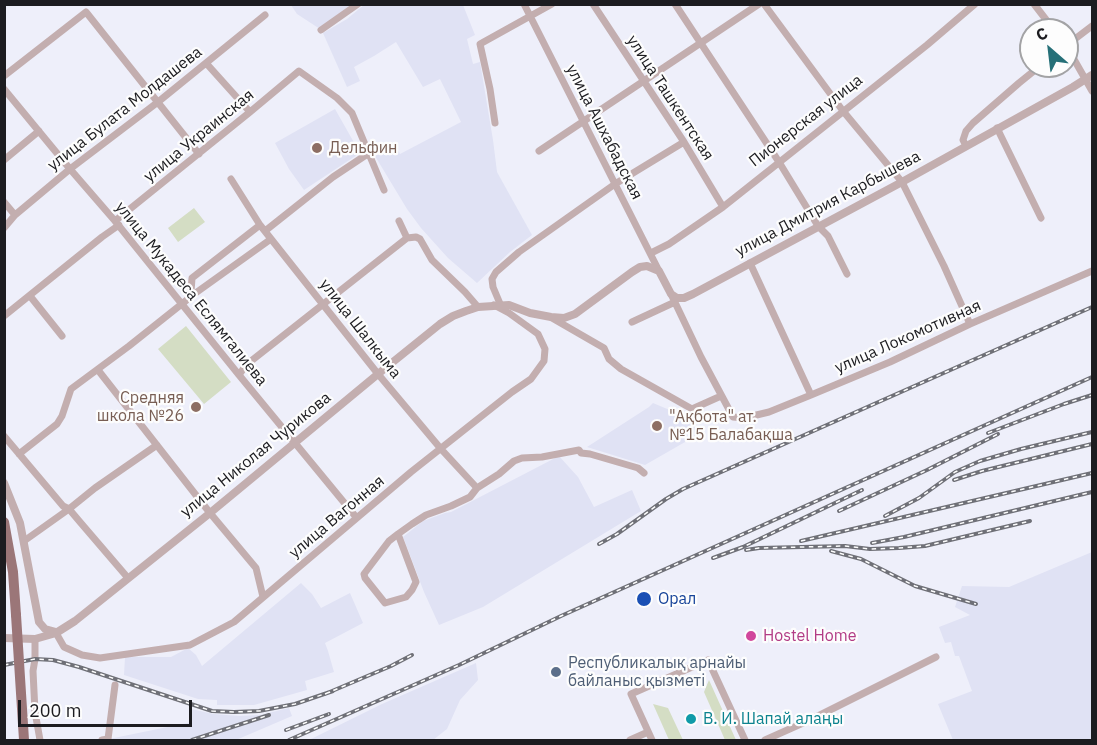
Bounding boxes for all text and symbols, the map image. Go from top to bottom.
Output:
north arrow [1019,18,1079,78]
text: С [1032,23,1051,45]
street label: улица Ташкентская [622,32,718,164]
street label: улица Булата Молдашева [44,43,206,175]
street label: улица Ашхабадская [562,61,646,203]
street label: Пионерская улица [745,71,867,171]
street label: улица Украинская [140,86,258,186]
place label: Дельфин [329,138,398,158]
marker: Дельфин [310,141,324,155]
street label: улица Дмитрия Карбышева [732,147,924,261]
street label: улица Мукадеса Еслямгалиева [111,198,271,390]
street label: улица Шалкыма [315,275,405,383]
street label: улица Локомотивная [832,296,984,378]
place label: Средняя школа №26 [97,388,184,426]
street label: улица Николая Чурикова [177,388,335,522]
marker: Средняя школа №26 [189,400,203,414]
place label: "Ақбота" ат. №15 Балабақша [669,407,793,445]
marker: "Ақбота" ат. №15 Балабақша [650,419,664,433]
street label: улица Вагонная [285,472,389,562]
place label: Орал [658,589,696,609]
marker: Орал [635,590,653,608]
place label: Hostel Home [763,626,856,646]
marker: Hostel Home [744,629,758,643]
place label: Республикалық арнайы байланыс қызметі [568,653,746,691]
marker: Республикалық арнайы байланыс қызметі [549,665,563,679]
scale bar [21,688,195,726]
text: 200 m [29,699,81,722]
place label: В. И. Шапай алаңы [703,709,843,729]
marker: В. И. Шапай алаңы [684,712,698,726]

